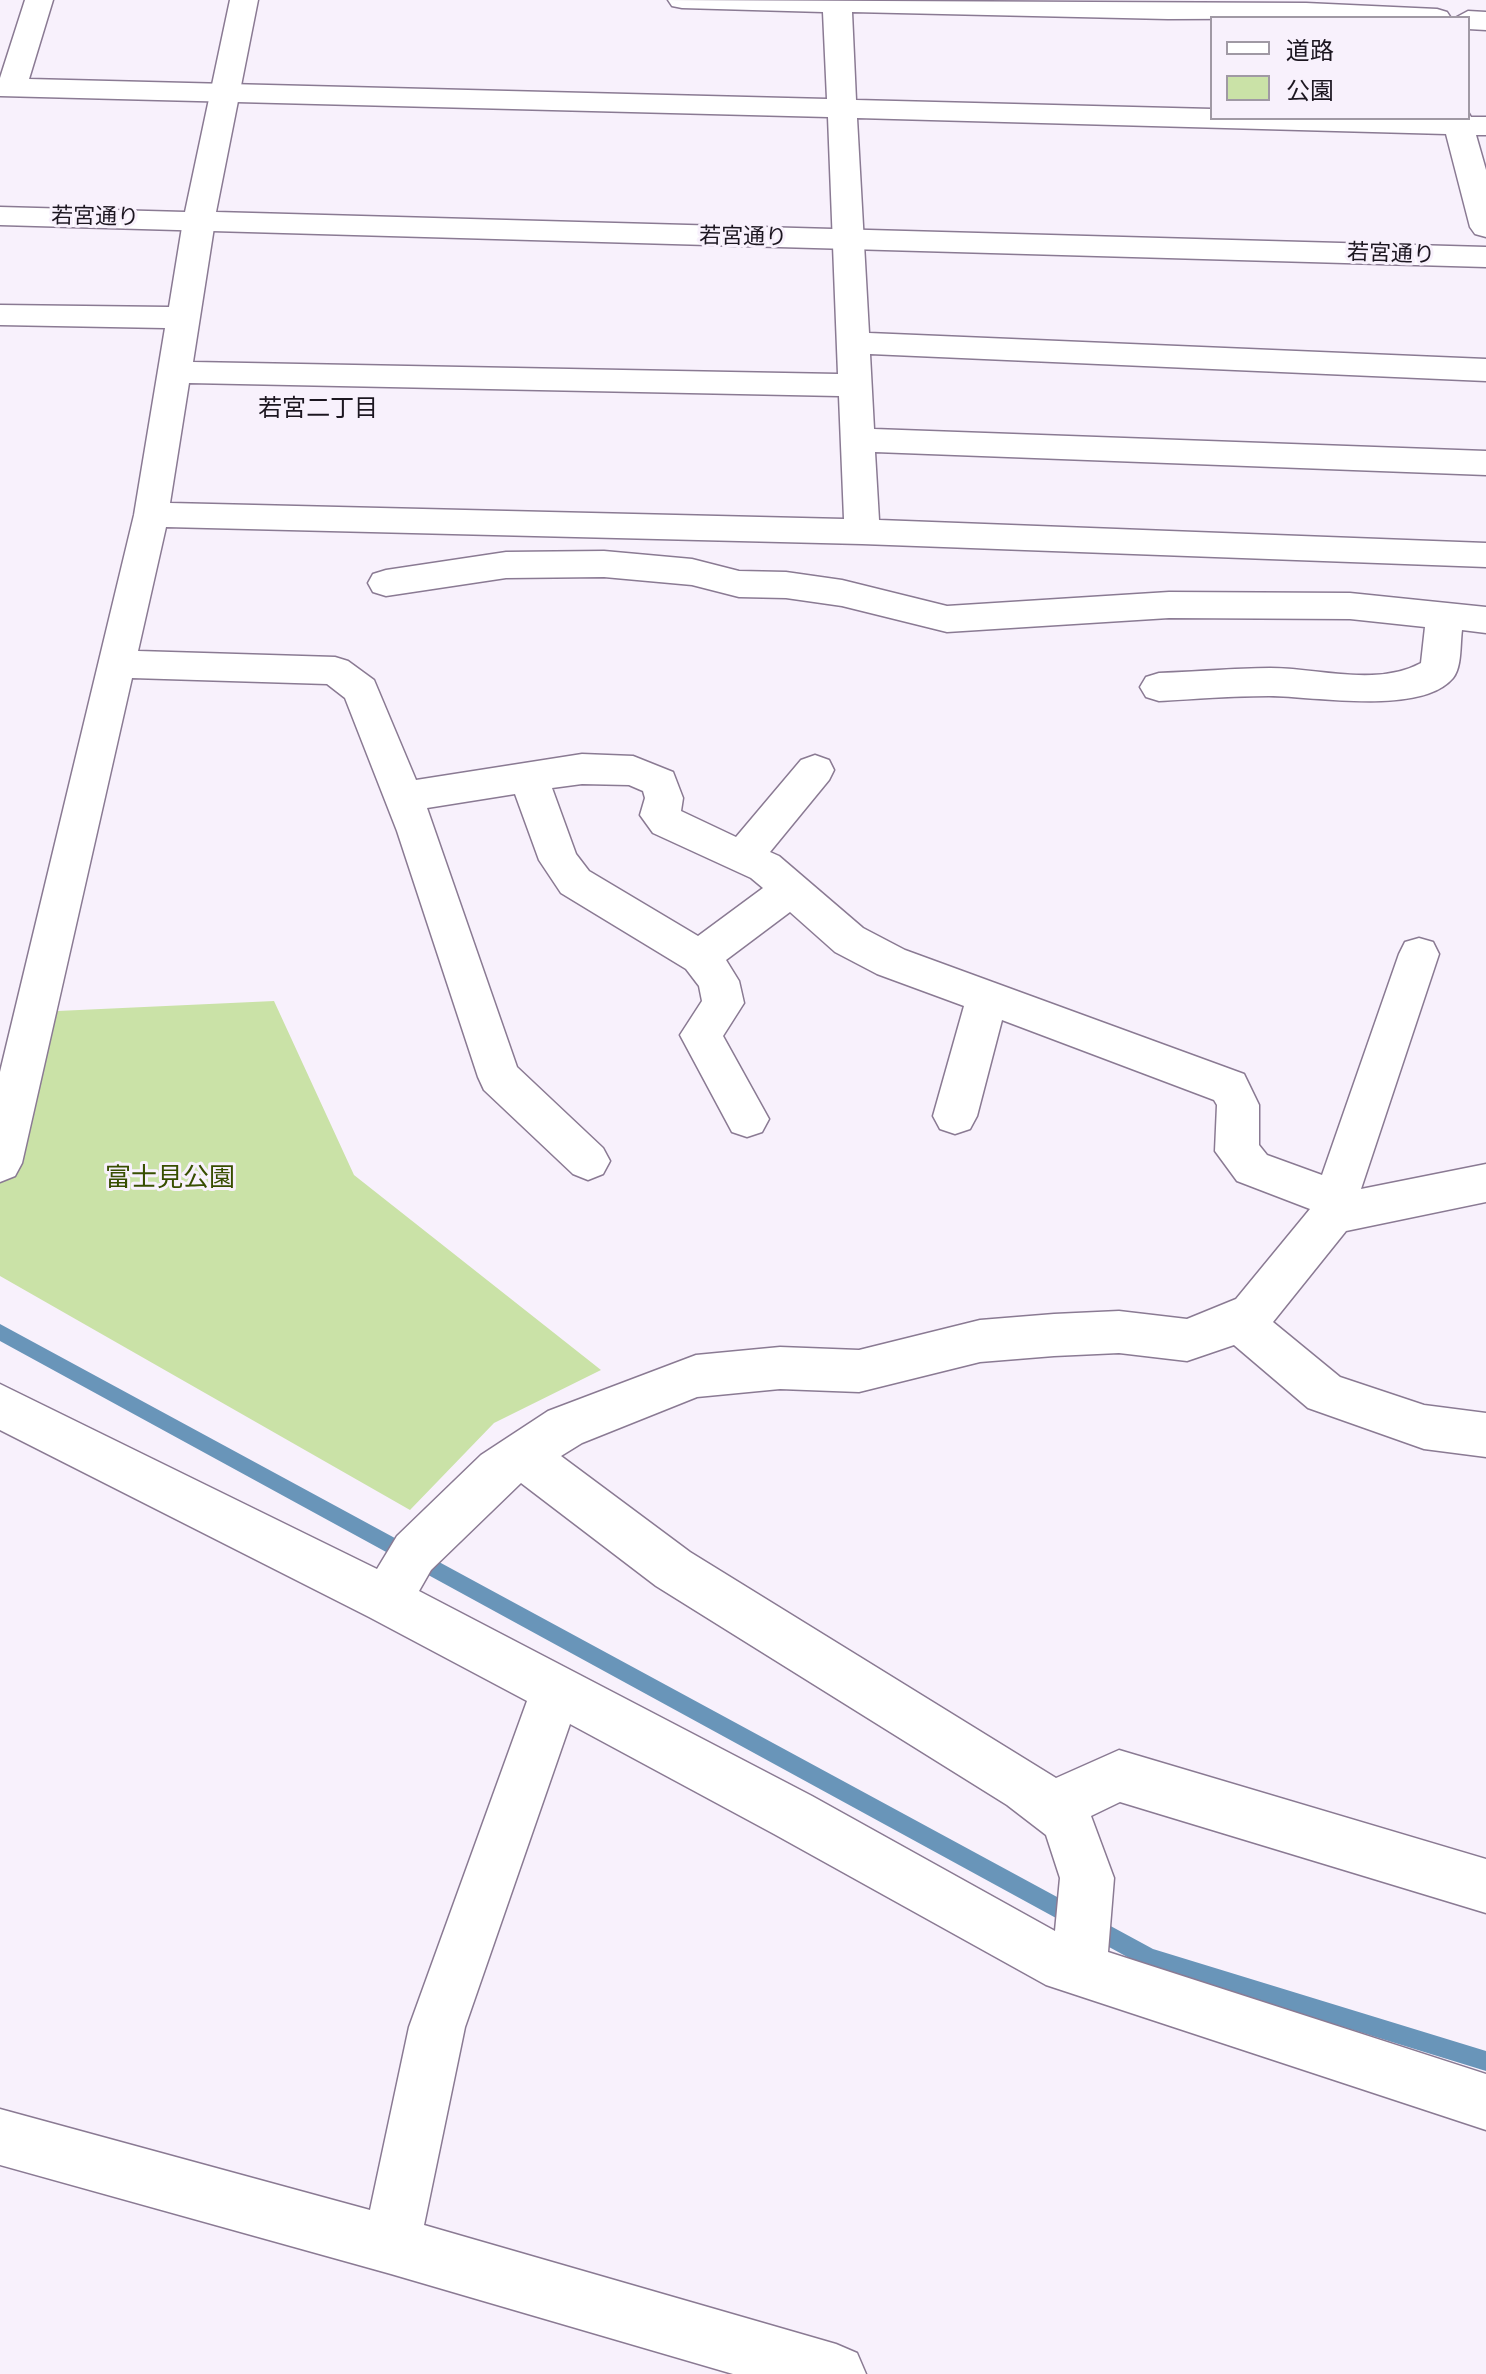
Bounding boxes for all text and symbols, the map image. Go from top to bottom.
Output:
legend [1210,16,1470,120]
text: 道路 [1286,37,1334,65]
text: 公園 [1286,77,1334,105]
street label: 若宮通り [51,204,139,232]
street label: 若宮通り [699,224,787,252]
street label: 若宮通り [1347,240,1435,270]
district label: 若宮二丁目 [258,396,378,424]
park label: 富士見公園 [105,1163,235,1195]

